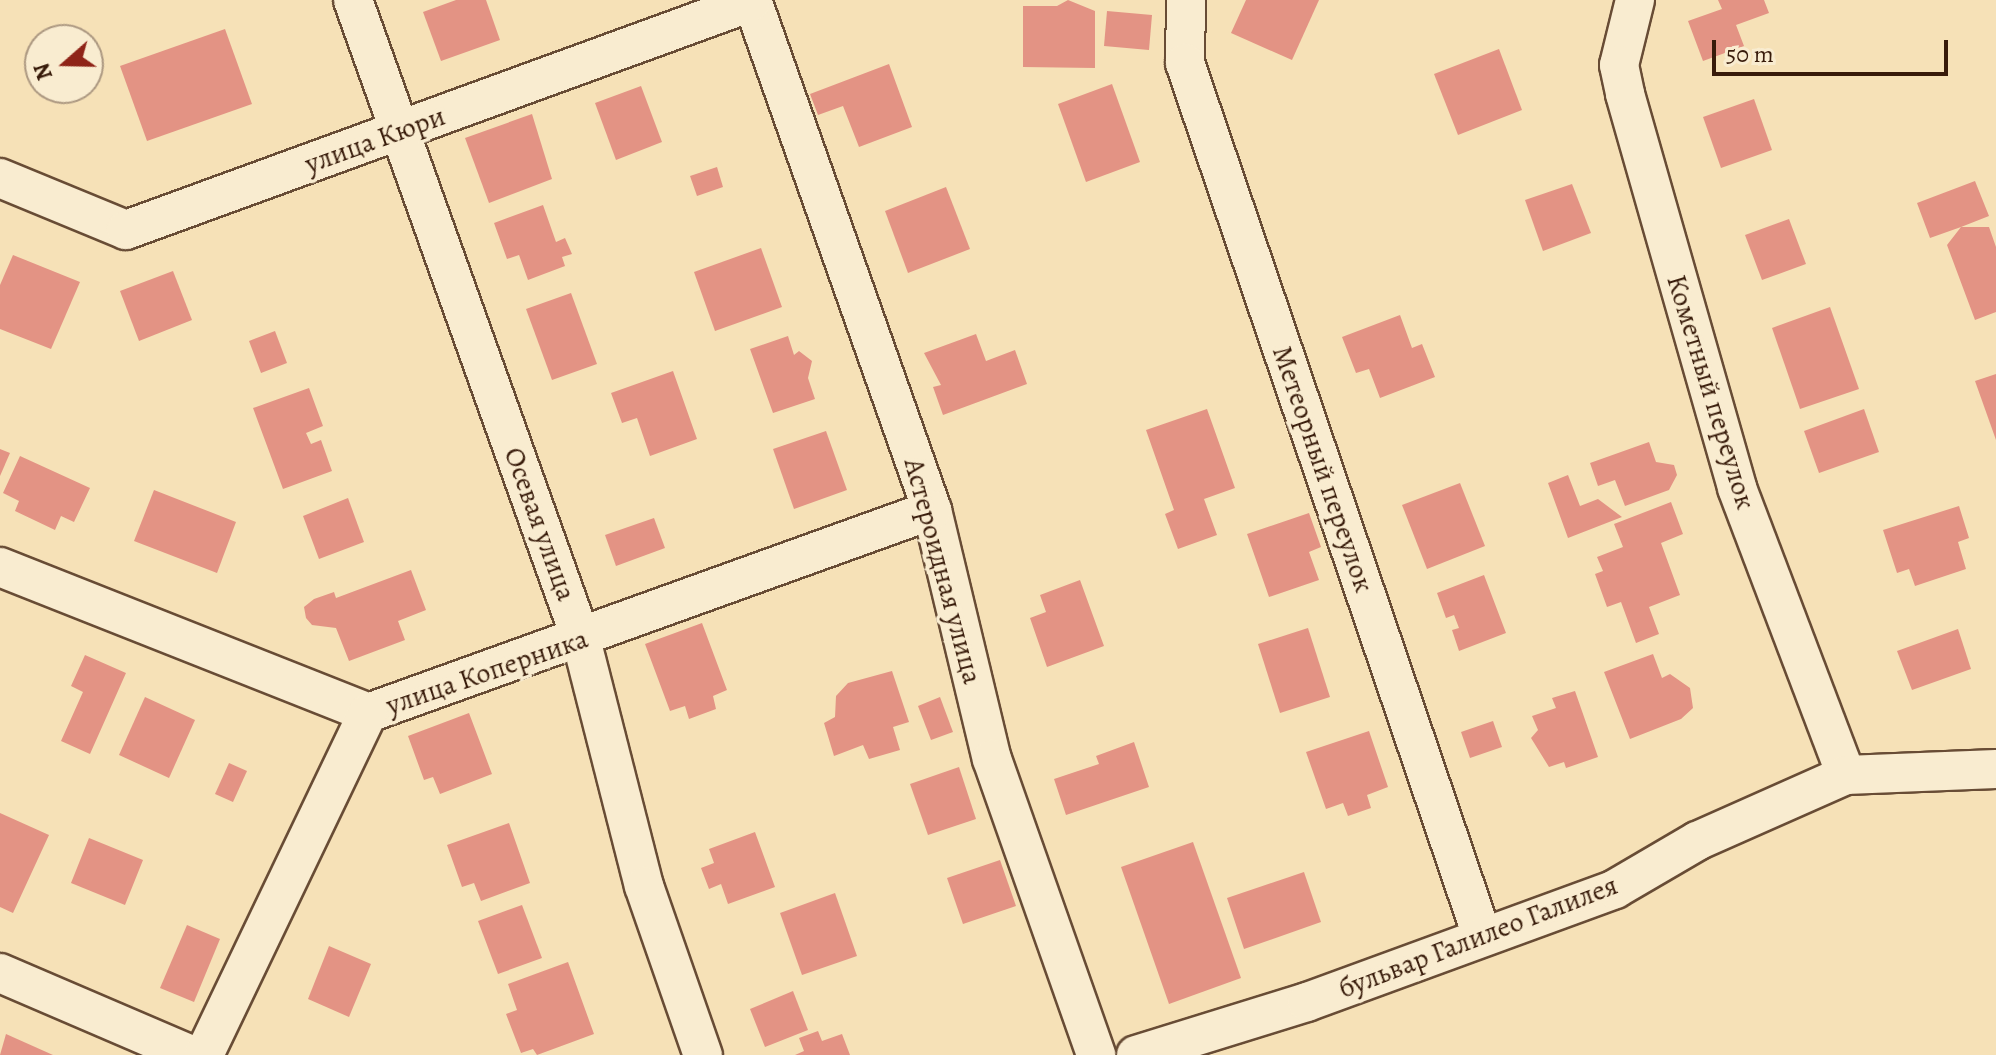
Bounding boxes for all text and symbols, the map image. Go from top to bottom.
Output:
north arrow [24,24,104,104]
scale bar [1716,24,1952,74]
text: 50 m [1726,38,1774,70]
text: N [26,59,60,84]
street label: улица Кюри [300,99,450,181]
street label: Кометный переулок [1659,271,1763,513]
street label: Метеорный переулок [1265,341,1381,597]
street label: Осевая улица [497,443,583,605]
street label: Астероидная улица [897,455,989,687]
street label: улица Коперника [382,622,592,722]
street label: бульвар Галилео Галилея [1334,868,1622,1006]

